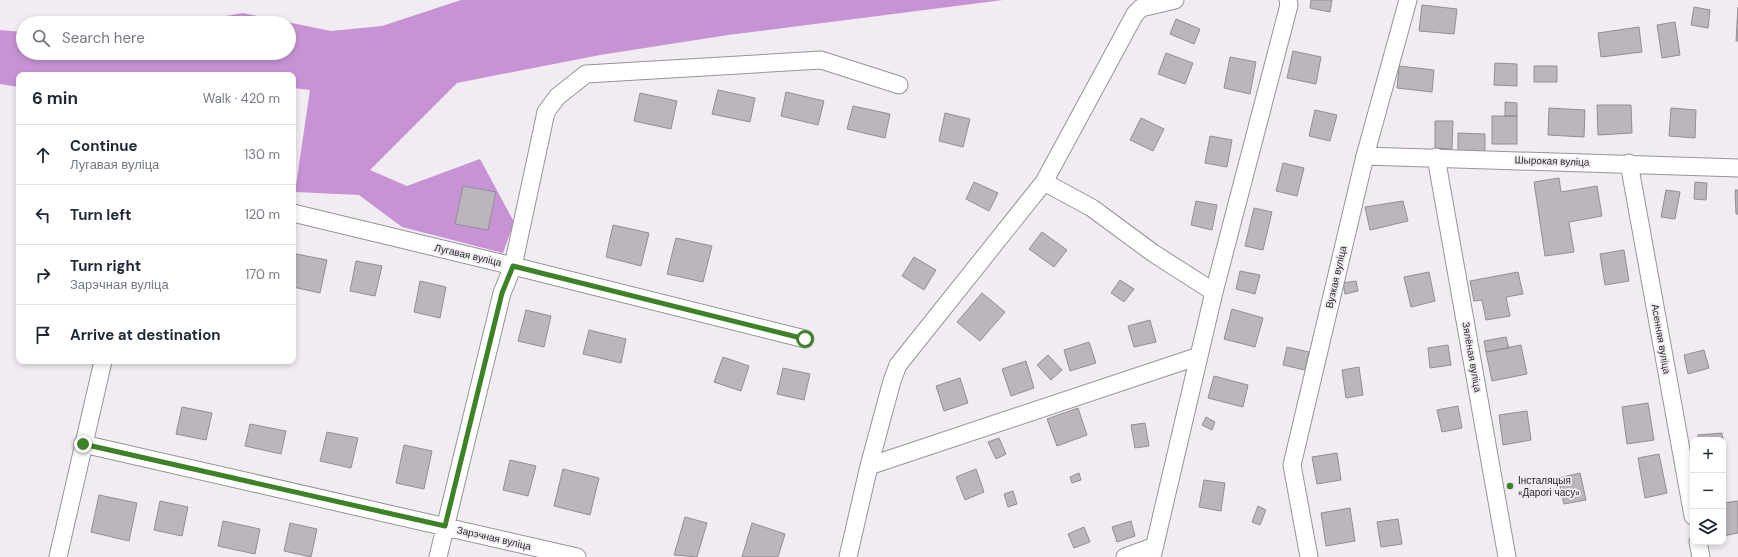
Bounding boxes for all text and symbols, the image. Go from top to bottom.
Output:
search box [16,16,296,60]
icon: search [30,27,52,49]
text: Search here [62,28,145,48]
text: 6 min [32,87,78,109]
text: Walk · 420 m [203,90,280,107]
text: Continue [70,136,138,156]
icon: ahead [32,144,54,166]
text: 130 m [244,146,280,163]
street label: Шырокая вуліца [1514,153,1590,169]
text: Лугавая вуліца [70,156,159,173]
icon: left [32,204,54,226]
text: Turn left [70,205,131,225]
text: 120 m [245,206,280,223]
street label: Лугавая вуліца [433,241,503,269]
street label: Вузкая вуліца [1323,244,1350,309]
text: Turn right [70,256,141,276]
icon: right [32,264,54,286]
text: 170 m [245,266,280,283]
text: Зарэчная вуліца [70,276,169,293]
street label: Асенняя вуліца [1648,303,1674,376]
street label: Зялёная вуліца [1459,321,1485,394]
icon: arrive [32,324,54,346]
text: Arrive at destination [70,325,221,345]
route start [796,330,814,348]
route end [74,435,92,453]
map controls [1690,437,1726,545]
button: + [1690,437,1726,473]
button: − [1690,473,1726,509]
place label: Інсталяцыя «Дарогі часу» [1518,474,1580,499]
marker: Інсталяцыя «Дарогі часу» [1505,481,1515,491]
button: layers [1690,509,1726,545]
street label: Зарэчная вуліца [456,523,533,553]

